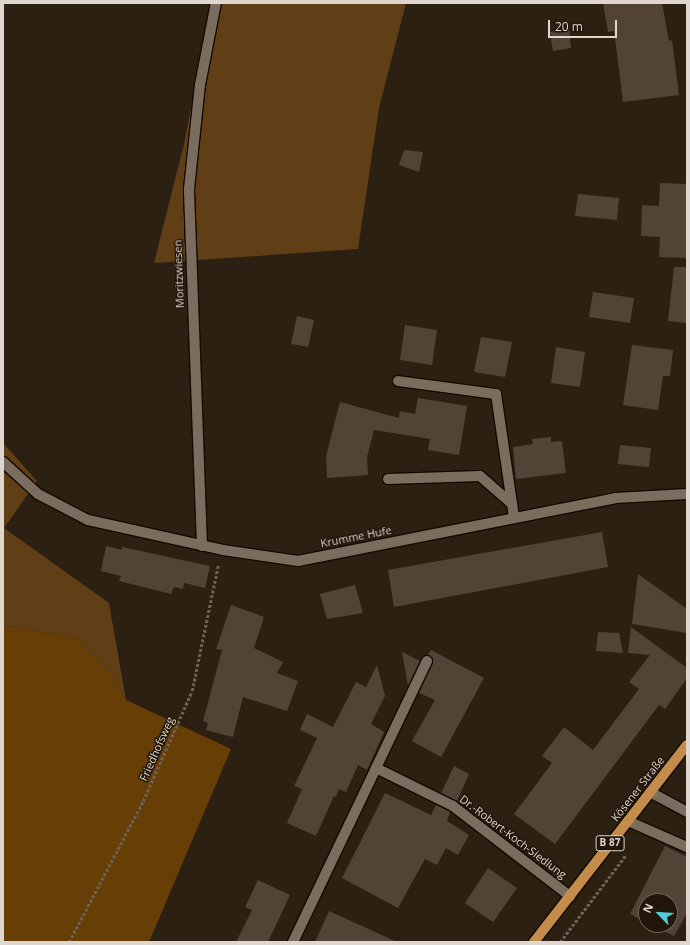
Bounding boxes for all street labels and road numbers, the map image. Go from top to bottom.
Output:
street label: Moritzwiesen [171,240,187,308]
street label: Krumme Hufe [319,524,393,550]
street label: Friedhofsweg [137,715,177,783]
street label: Kösener Straße [609,754,667,824]
street label: Dr.-Robert-Koch-Siedlung [457,793,569,881]
road number: B 87 [595,835,625,851]

